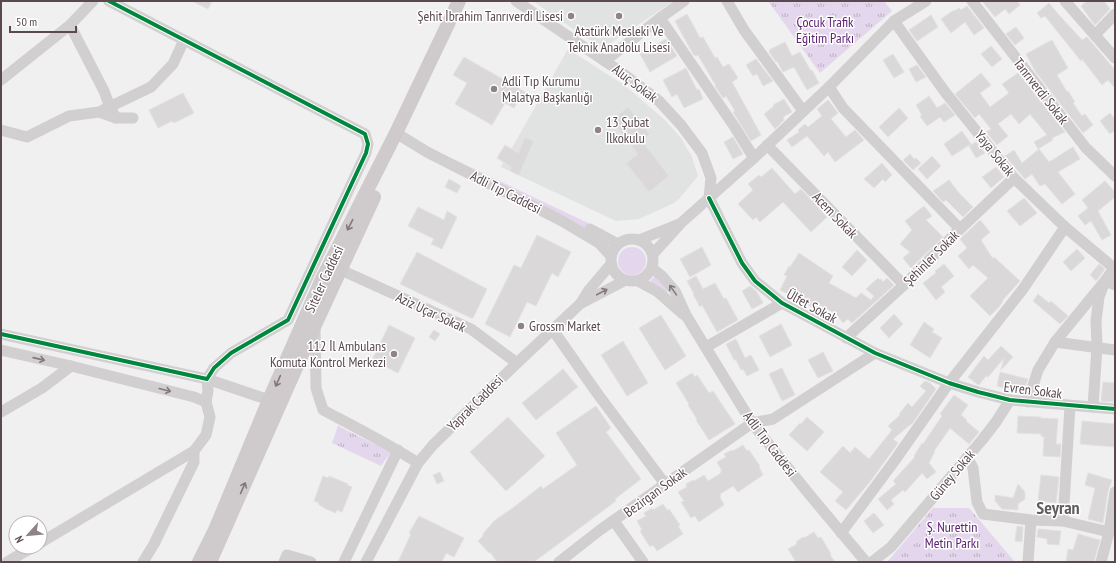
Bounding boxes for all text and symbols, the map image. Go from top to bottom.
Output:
place label: Şehit İbrahim Tanrıverdi Lisesi [418,7,563,25]
scale bar [10,8,76,34]
marker: Şehit İbrahim Tanrıverdi Lisesi [566,11,576,21]
marker: Atatürk Mesleki Ve Teknik Anadolu Lisesi [614,11,624,21]
park label: Çocuk Trafik Eğitim Parkı [796,13,854,47]
text: 50 m [16,14,37,29]
place label: Atatürk Mesleki Ve Teknik Anadolu Lisesi [568,22,670,56]
street label: Tanrıverdi Sokak [1009,54,1073,128]
street label: Aluç Sokak [609,60,662,106]
place label: Adli Tıp Kurumu Malatya Başkanlığı [502,72,592,106]
marker: Adli Tıp Kurumu Malatya Başkanlığı [489,84,499,94]
place label: 13 Şubat İlkokulu [606,113,649,147]
marker: 13 Şubat İlkokulu [593,125,603,135]
street label: Yaya Sokak [971,127,1019,180]
street label: Adli Tıp Caddesi [467,166,545,218]
street label: Acem Sokak [809,188,862,242]
one-way arrow [346,218,353,230]
street label: Şehinler Sokak [899,226,963,290]
street label: Siteler Caddesi [301,243,347,315]
one-way arrow [669,285,677,296]
street label: Ülfet Sokak [784,285,841,328]
street label: Aziz Uçar Sokak [393,288,469,336]
one-way arrow [596,288,608,295]
place label: Grossm Market [529,317,601,335]
marker: Grossm Market [516,321,526,331]
place label: 112 İl Ambulans Komuta Kontrol Merkezi [270,337,386,371]
marker: 112 İl Ambulans Komuta Kontrol Merkezi [389,349,399,359]
one-way arrow [32,355,45,363]
street label: Yaprak Caddesi [443,371,507,435]
one-way arrow [273,374,281,386]
street label: Evren Sokak [1003,377,1064,403]
one-way arrow [158,387,171,394]
street label: Adli Tıp Caddesi [740,408,800,480]
street label: Güney Sokak [926,445,979,504]
street label: Bezirgan Sokak [620,463,690,521]
one-way arrow [240,482,247,494]
district label: Seyran [1036,496,1080,519]
north arrow [8,515,48,555]
park label: Ş. Nurettin Metin Parkı [925,518,979,552]
text: N [11,534,27,545]

